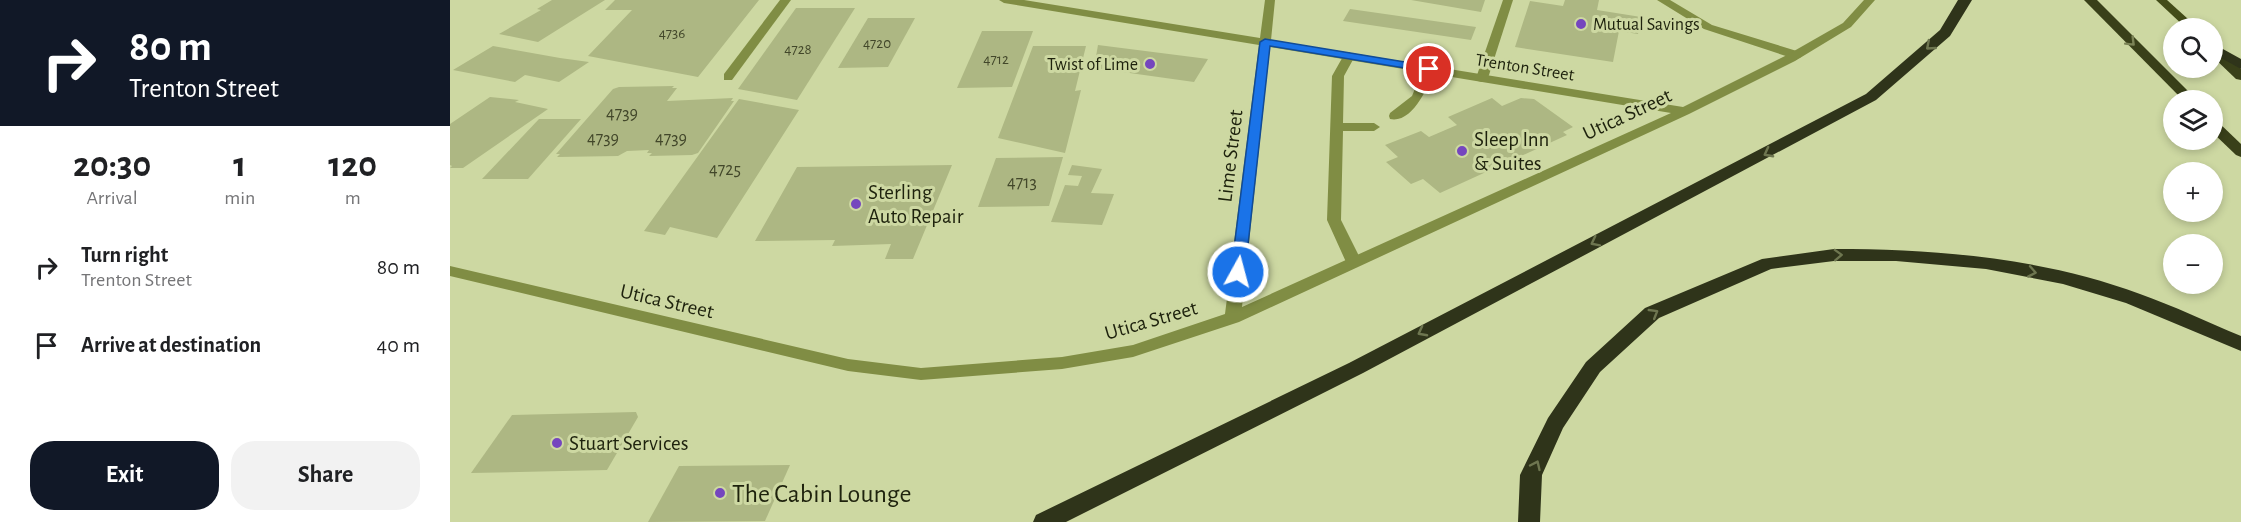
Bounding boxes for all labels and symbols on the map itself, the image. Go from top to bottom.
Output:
place label: Mutual Savings [1593,16,1700,34]
marker: Mutual Savings [1574,17,1588,31]
house number: 4736 [659,26,685,41]
one-way arrow [2124,34,2135,45]
house number: 4720 [863,36,891,51]
one-way arrow [1926,39,1937,50]
house number: 4728 [784,42,812,57]
pin [1403,43,1454,94]
street label: Trenton Street [1474,51,1576,85]
house number: 4712 [983,52,1009,67]
place label: Twist of Lime [1047,56,1138,74]
marker: Twist of Lime [1143,57,1157,71]
street label: Utica Street [1580,85,1675,144]
house number: 4739 [606,105,638,123]
street label: Lime Street [1214,108,1247,204]
place label: Sleep Inn & Suites [1474,129,1549,174]
house number: 4739 [587,130,619,148]
house number: 4739 [655,130,687,148]
marker: Sleep Inn & Suites [1455,144,1469,158]
one-way arrow [1764,146,1775,157]
house number: 4725 [709,161,741,179]
house number: 4713 [1007,174,1037,192]
place label: Sterling Auto Repair [868,182,964,227]
marker: Sterling Auto Repair [849,197,863,211]
one-way arrow [1591,235,1601,246]
position arrow [1206,240,1270,304]
one-way arrow [1833,249,1842,261]
one-way arrow [2026,265,2036,278]
street label: Utica Street [618,281,716,323]
street label: Utica Street [1102,297,1200,344]
one-way arrow [1648,309,1658,321]
one-way arrow [1418,325,1428,336]
place label: Stuart Services [569,433,688,454]
marker: Stuart Services [550,436,564,450]
one-way arrow [1529,460,1541,471]
place label: The Cabin Lounge [732,481,911,507]
marker: The Cabin Lounge [713,486,727,500]

